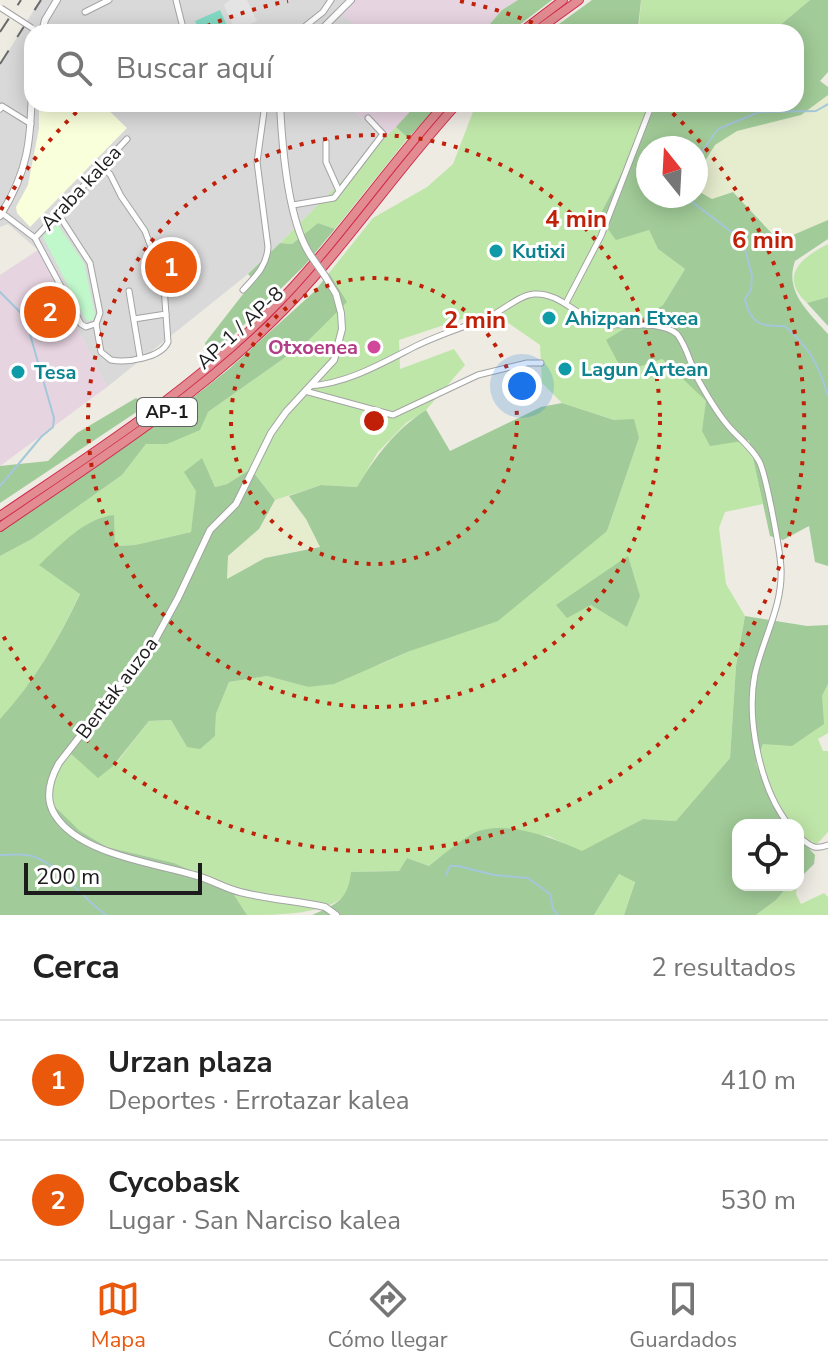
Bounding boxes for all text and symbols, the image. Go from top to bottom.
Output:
search box [24,24,804,112]
icon: search [52,46,96,90]
text: Buscar aquí [116,48,273,89]
north arrow [636,136,708,208]
street label: Araba kalea [35,140,127,236]
text: 4 min [545,203,607,235]
text: 6 min [732,224,794,256]
pin: 1 [145,237,197,297]
place label: Kutixi [512,238,565,265]
marker: Kutixi [487,242,505,260]
street label: AP-1 / AP-8 [190,281,290,375]
pin: 2 [24,282,76,342]
text: 2 min [444,304,506,336]
place label: Ahizpan Etxea [565,305,698,332]
marker: Ahizpan Etxea [540,309,558,327]
place label: Otxoenea [268,334,358,361]
marker: Otxoenea [365,338,383,356]
place label: Lagun Artean [581,356,708,383]
place label: Tesa [34,359,76,386]
marker: Lagun Artean [556,360,574,378]
marker: Tesa [9,363,27,381]
your location [502,366,542,406]
road number: AP-1 [137,398,197,426]
centre of rings [360,407,388,435]
street label: Bentak auzoa [70,632,164,744]
map controls [732,819,804,891]
button: locate [732,819,804,891]
scale bar [24,859,202,895]
text: 200 m [36,862,100,892]
text: Cerca [32,944,120,990]
text: 2 resultados [651,950,796,985]
text: Urzan plaza [108,1042,273,1083]
text: 1 [50,1063,66,1098]
text: 410 m [720,1063,796,1098]
text: Deportes · Errotazar kalea [108,1083,410,1118]
text: Cycobask [108,1162,239,1203]
text: 2 [50,1183,66,1218]
text: 530 m [720,1183,796,1218]
text: Lugar · San Narciso kalea [108,1203,401,1238]
tab: Mapa [91,1277,146,1355]
tab: Cómo llegar [328,1277,448,1355]
tab: Guardados [629,1277,737,1355]

